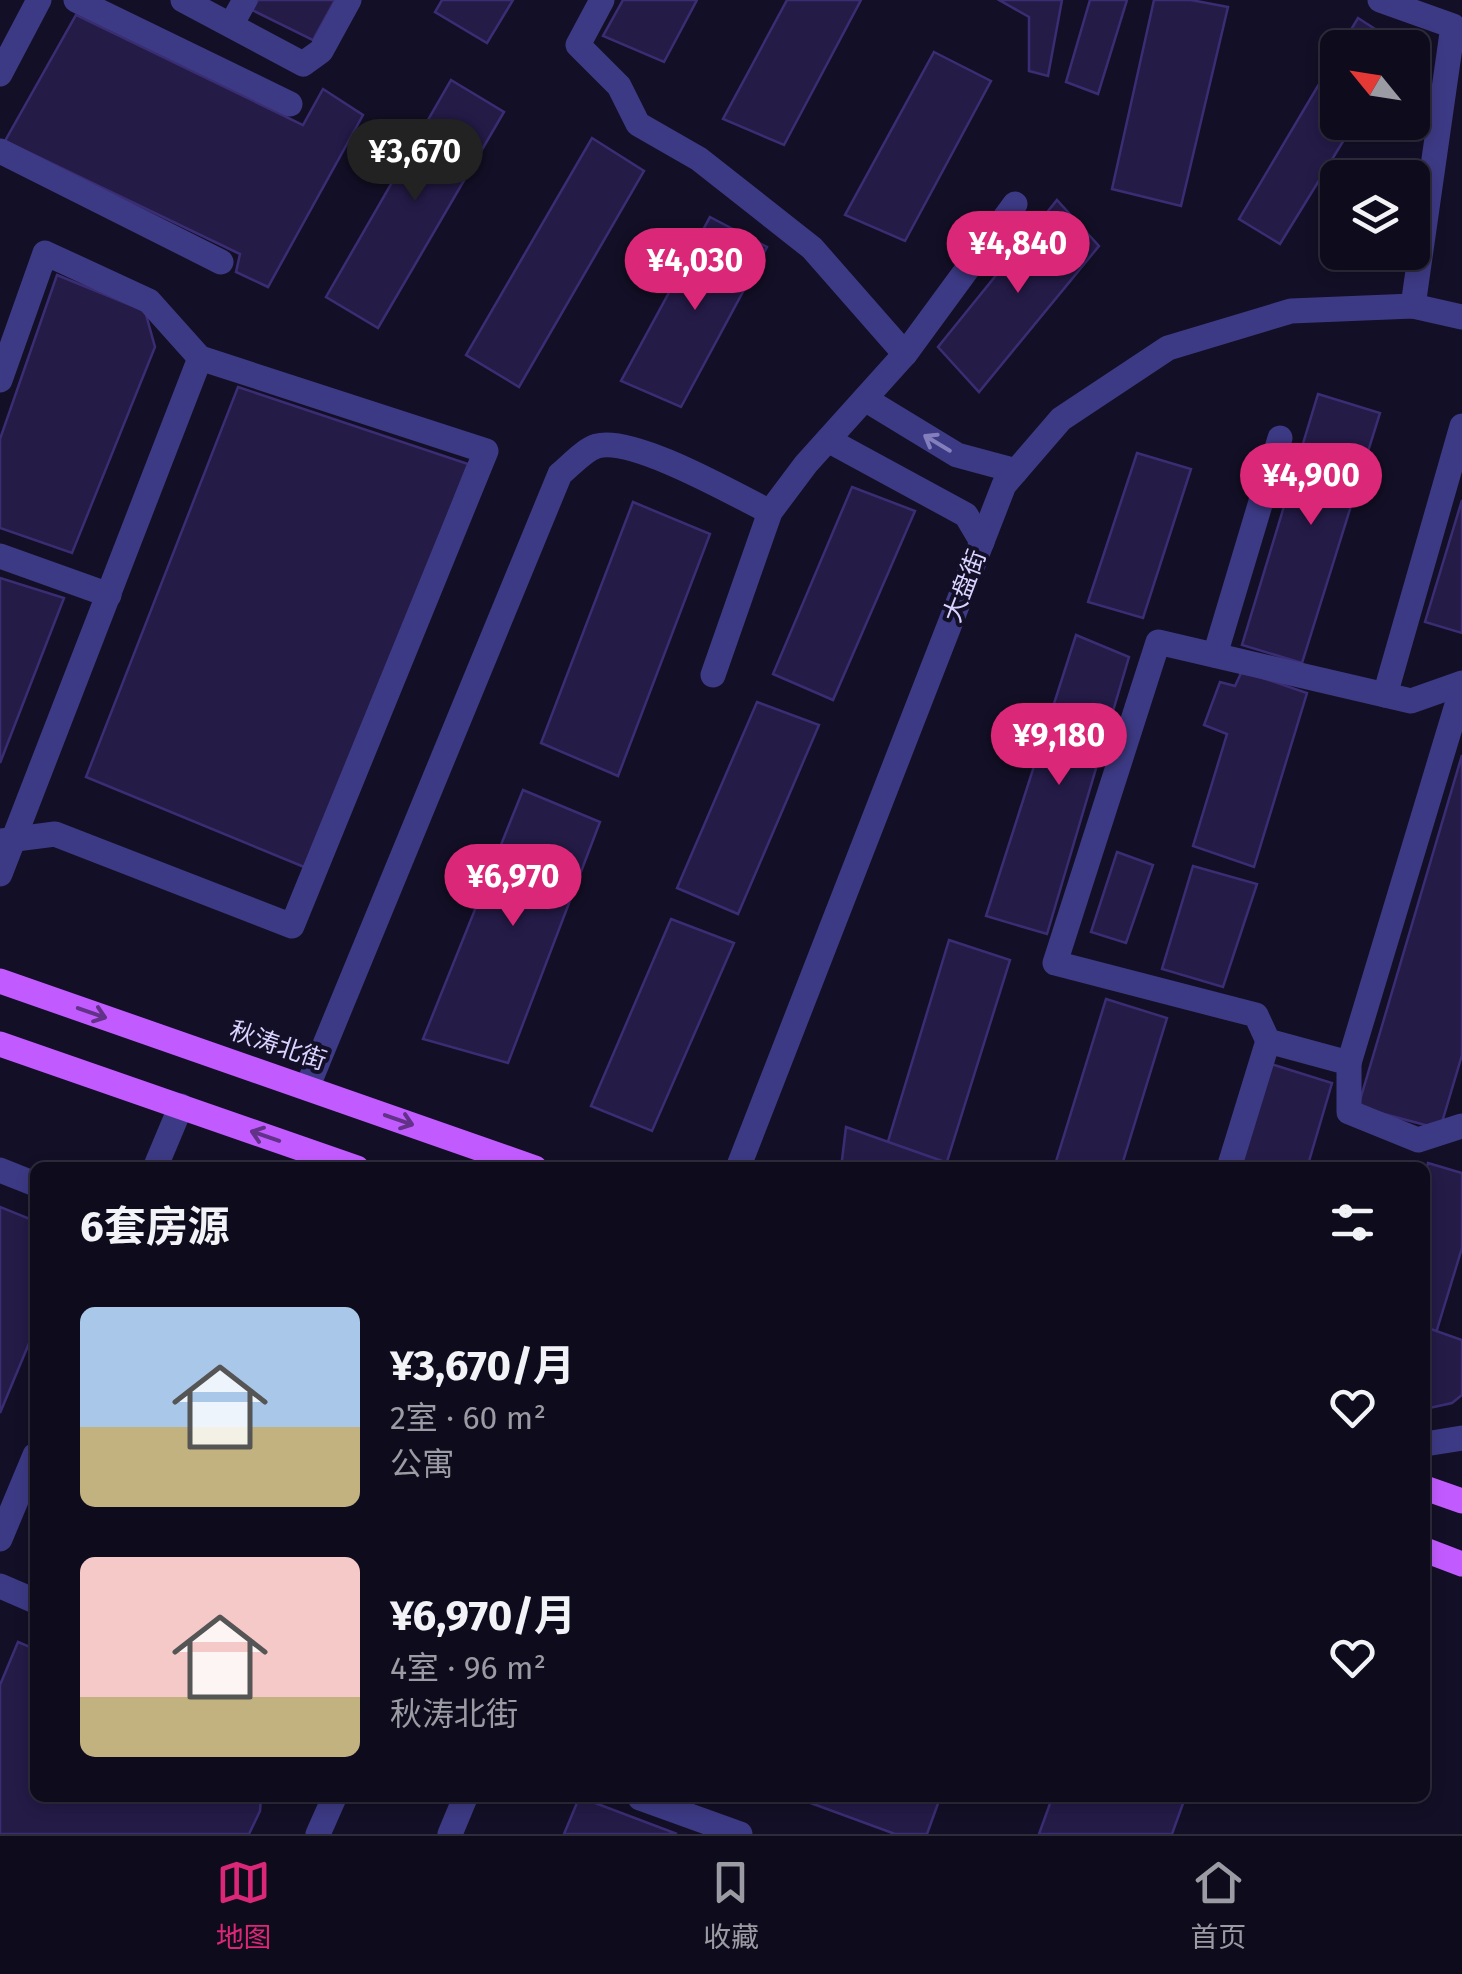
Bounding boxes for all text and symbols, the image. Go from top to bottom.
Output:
north arrow [1320,30,1430,140]
map controls [1320,30,1430,270]
pin: ¥3,670 [334,119,496,204]
text: ¥3,670 [369,132,461,170]
button: layers [1320,160,1430,270]
pin: ¥4,840 [937,211,1099,296]
text: ¥4,840 [969,224,1067,262]
pin: ¥4,030 [614,228,776,313]
text: ¥4,030 [647,241,743,279]
one-way arrow [923,433,952,453]
pin: ¥4,900 [1230,443,1392,528]
text: ¥4,900 [1262,456,1360,494]
street label: 大盘街 [938,546,992,626]
pin: ¥9,180 [978,703,1140,788]
text: ¥9,180 [1013,716,1105,754]
pin: ¥6,970 [432,844,594,929]
text: ¥6,970 [466,857,560,895]
one-way arrow [76,1005,108,1023]
street label: 秋涛北街 [226,1016,330,1076]
one-way arrow [382,1112,413,1130]
one-way arrow [249,1125,281,1143]
icon: filters [1325,1195,1380,1250]
text: 6套房源 [80,1202,230,1252]
text: ¥3,670/月 [390,1341,575,1391]
icon: home [160,1347,280,1467]
icon: heart [1325,1380,1380,1435]
text: 2室 · 60 m² [390,1399,546,1437]
text: 公寓 [390,1445,454,1483]
text: ¥6,970/月 [390,1591,576,1641]
icon: home [160,1597,280,1717]
icon: heart [1325,1630,1380,1685]
text: 4室 · 96 m² [390,1649,546,1687]
text: 秋涛北街 [390,1695,518,1733]
tab: 地图 [216,1855,272,1955]
tab: 收藏 [703,1855,759,1955]
tab: 首页 [1190,1855,1246,1955]

